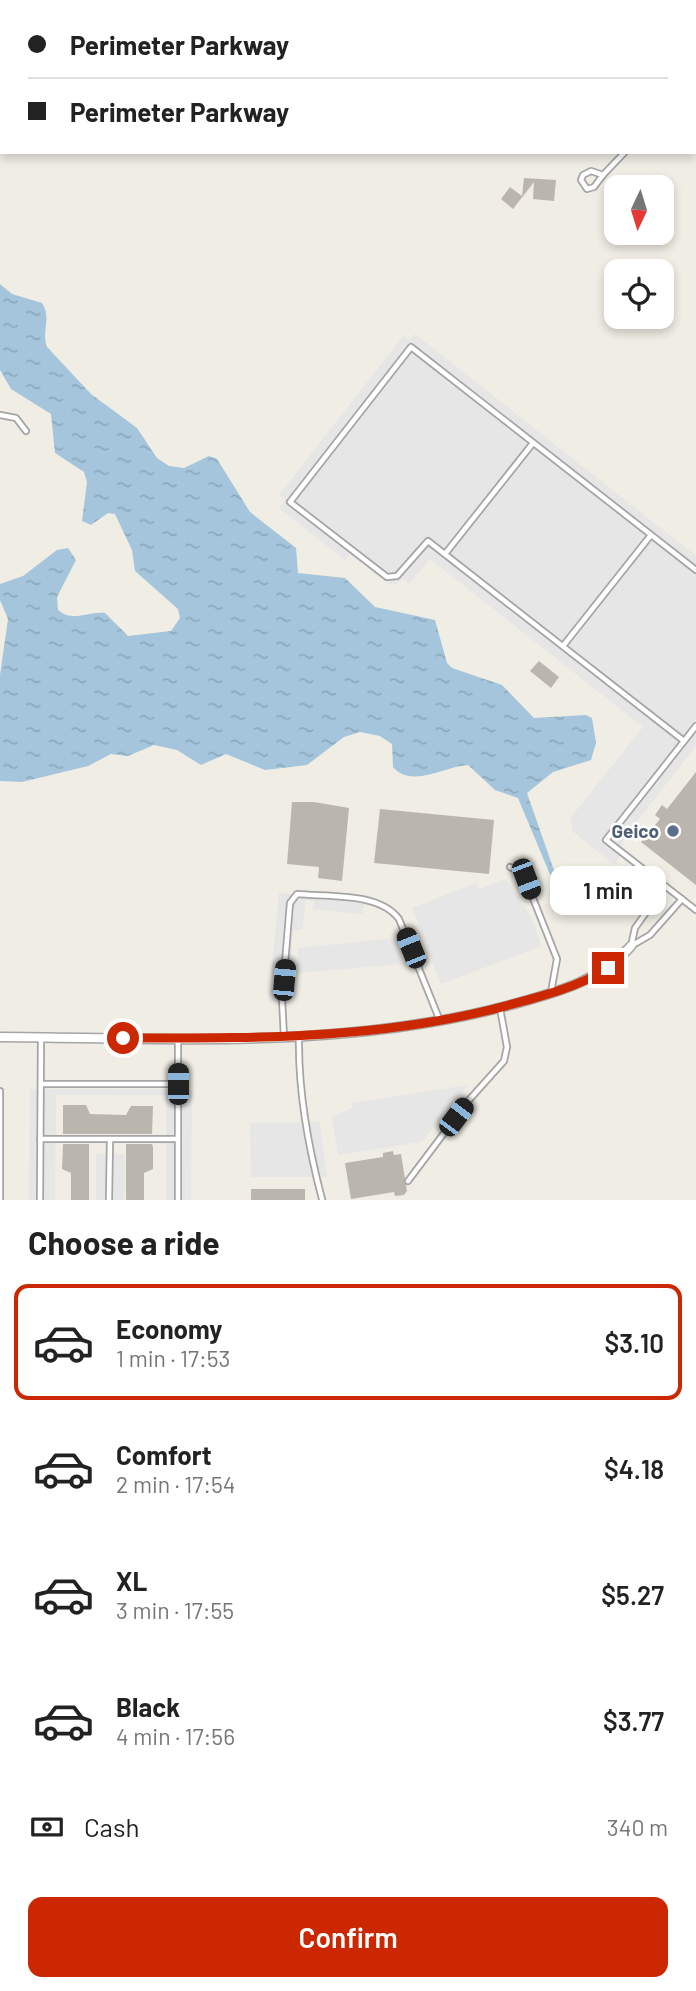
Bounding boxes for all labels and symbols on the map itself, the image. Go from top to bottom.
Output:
north arrow [604,175,674,245]
place label: Geico [611,819,659,842]
marker: Geico [665,823,681,839]
car [509,856,544,902]
callout: 1 min [550,866,666,916]
car [394,925,429,971]
route end [592,952,624,984]
car [272,958,297,1002]
route start [107,1022,139,1054]
car [168,1063,189,1105]
car [435,1094,478,1140]

